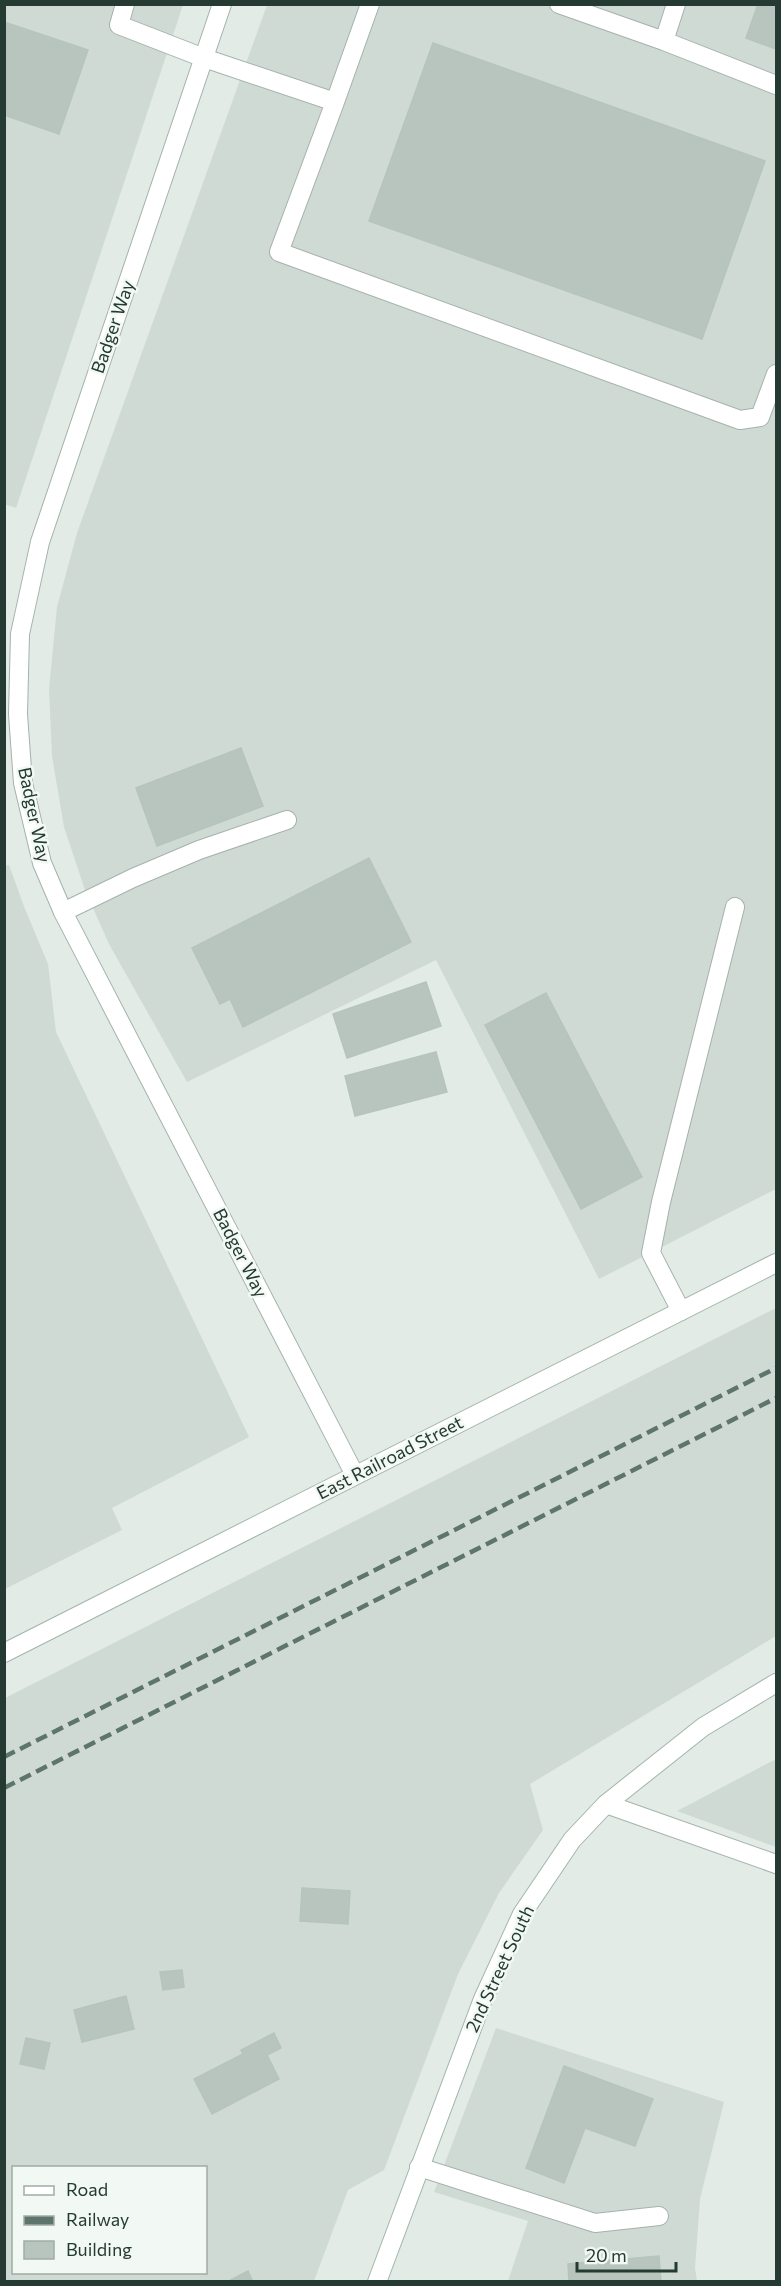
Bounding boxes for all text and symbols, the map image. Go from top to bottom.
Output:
street label: Badger Way [86,277,138,376]
street label: Badger Way [14,765,56,865]
street label: Badger Way [209,1204,273,1301]
street label: East Railroad Street [313,1411,466,1504]
street label: 2nd Street South [460,1902,538,2036]
legend [12,2166,207,2274]
text: Road [66,2178,108,2200]
text: Railway [66,2208,129,2230]
scale bar [577,2235,676,2273]
text: Building [66,2238,132,2260]
text: 20 m [586,2244,627,2266]

